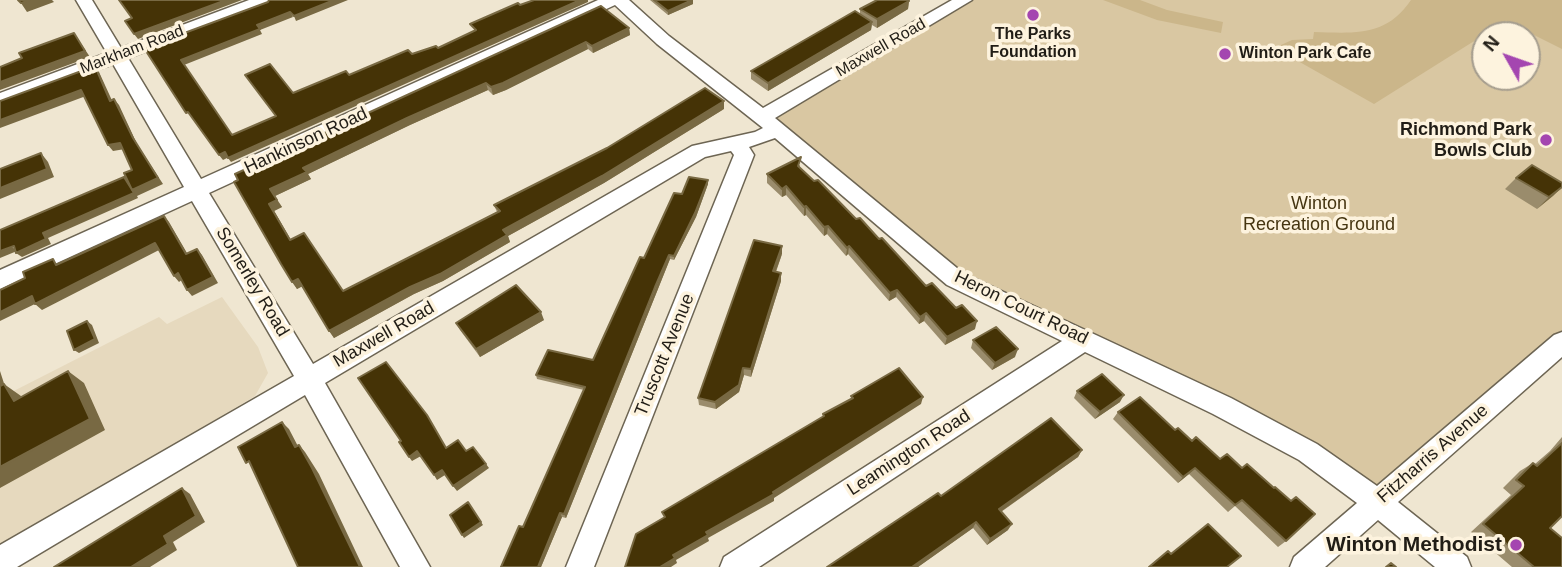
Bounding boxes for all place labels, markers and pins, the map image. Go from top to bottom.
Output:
marker: The Parks Foundation [1025,7,1041,23]
place label: The Parks Foundation [989,25,1077,63]
place label: Winton Park Cafe [1239,44,1371,64]
marker: Winton Park Cafe [1217,46,1233,62]
place label: Richmond Park Bowls Club [1400,119,1532,162]
marker: Richmond Park Bowls Club [1538,132,1554,148]
place label: Winton Methodist [1326,532,1502,558]
marker: Winton Methodist [1508,537,1524,553]

